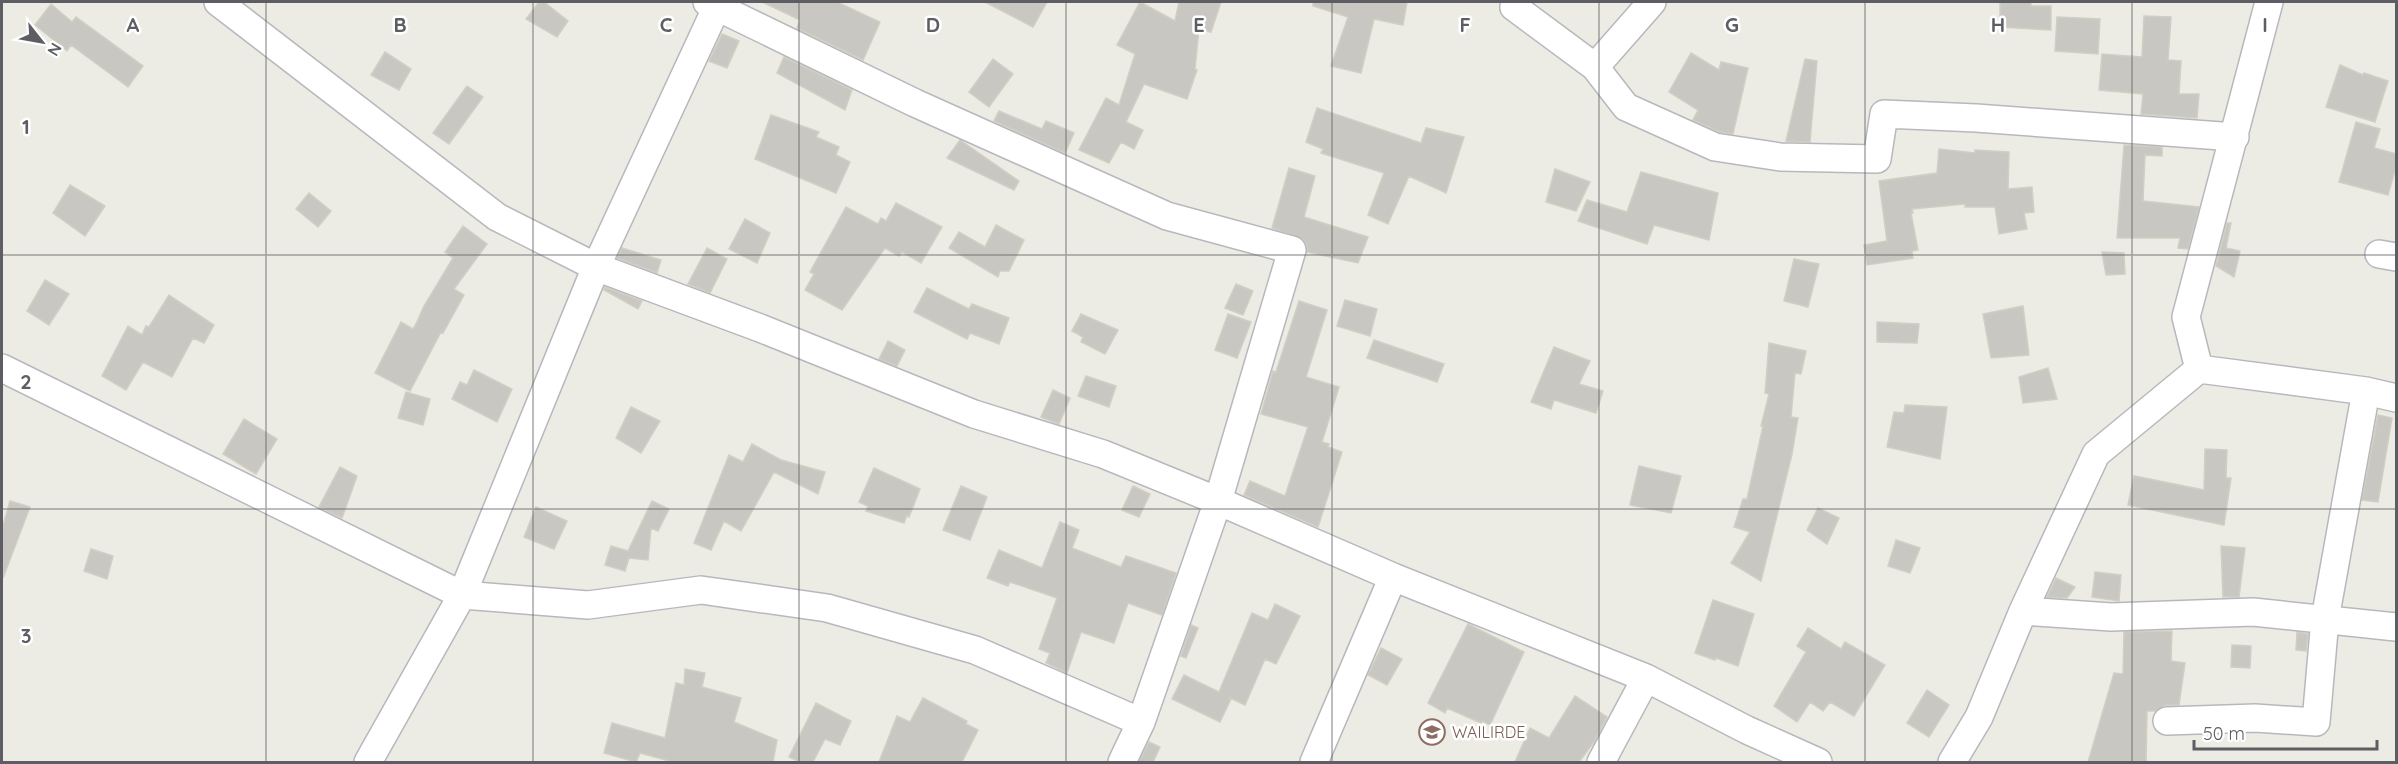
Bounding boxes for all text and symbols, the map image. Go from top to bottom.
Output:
north arrow [12,12,72,72]
text: A [127,12,140,37]
text: B [393,12,407,37]
text: C [660,12,673,37]
text: D [926,12,940,37]
text: E [1193,12,1205,37]
text: F [1459,12,1471,37]
text: G [1725,12,1739,37]
text: H [1991,12,2005,37]
text: I [2262,12,2268,37]
text: N [43,40,66,60]
text: 1 [22,114,30,139]
text: 2 [20,369,32,394]
text: 3 [21,623,31,648]
scale bar [2194,713,2377,751]
school or university icon: WAILIRDE [1417,717,1447,747]
place label: WAILIRDE [1452,722,1525,742]
text: 50 m [2203,722,2245,745]

